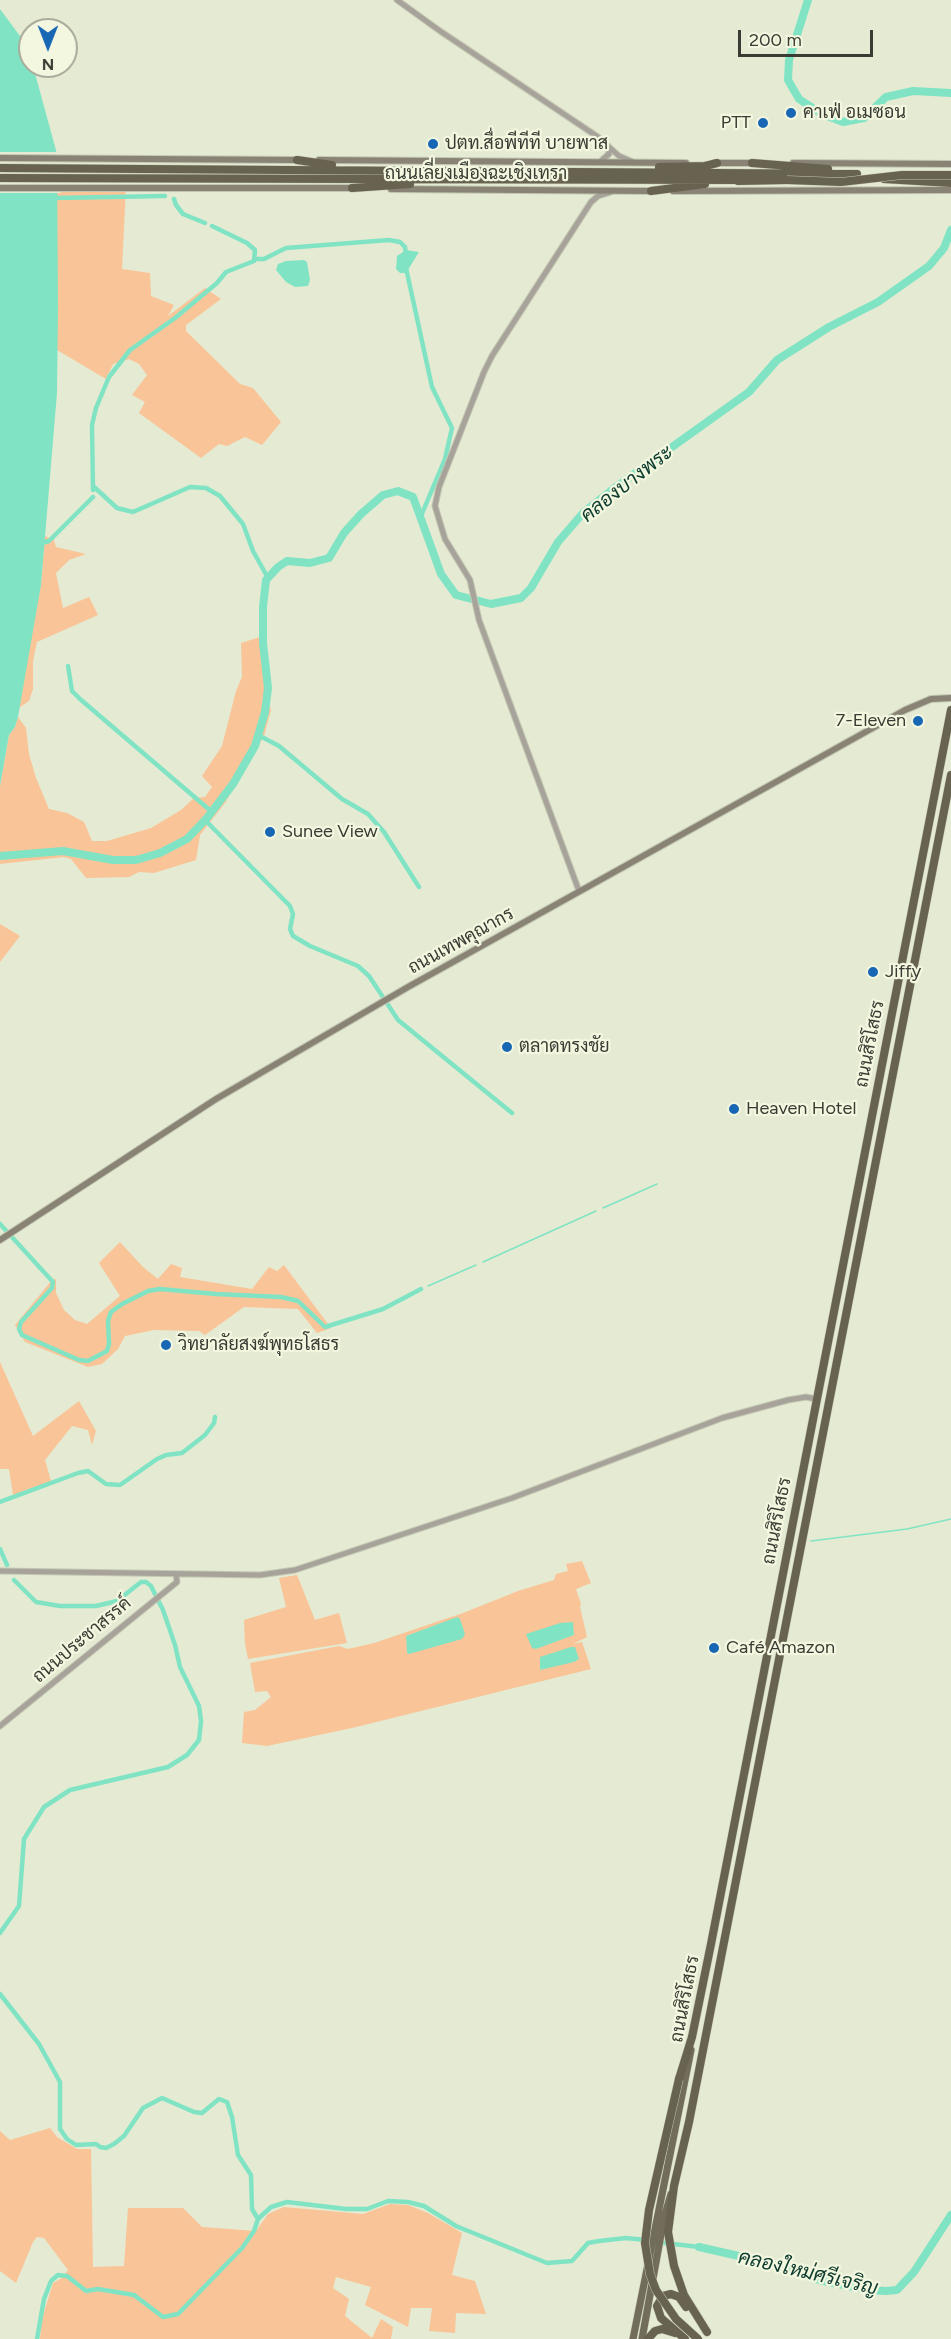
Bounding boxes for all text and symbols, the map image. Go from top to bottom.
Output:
north arrow [18,18,78,78]
scale bar [741,18,876,56]
text: 200 m [749,29,802,51]
text: N [42,55,54,74]
place label: คาเฟ่ อเมซอน [803,102,906,124]
marker: คาเฟ่ อเมซอน [784,106,798,120]
place label: PTT [721,112,751,134]
marker: PTT [756,116,770,130]
place label: ปตท.สื่อพีทีที บายพาส [445,133,608,155]
marker: ปตท.สื่อพีทีที บายพาส [426,137,440,151]
street label: ถนนเลี่ยงเมืองฉะเชิงเทรา [385,163,567,185]
water label: คลองบางพระ [576,440,678,528]
place label: 7-Eleven [836,710,906,732]
marker: 7-Eleven [911,714,925,728]
place label: Sunee View [282,821,378,843]
marker: Sunee View [263,825,277,839]
street label: ถนนเทพคุณากร [404,903,518,979]
place label: Jiffy [885,961,921,983]
marker: Jiffy [866,965,880,979]
street label: ถนนสิริโสธร [851,999,889,1089]
place label: ตลาดทรงชัย [519,1036,610,1058]
marker: ตลาดทรงชัย [500,1040,514,1054]
place label: Heaven Hotel [746,1098,856,1120]
marker: Heaven Hotel [727,1102,741,1116]
place label: วิทยาลัยสงฆ์พุทธโสธร [178,1334,339,1356]
marker: วิทยาลัยสงฆ์พุทธโสธร [159,1338,173,1352]
street label: ถนนสิริโสธร [758,1476,796,1566]
street label: ถนนประชาสรรค์ [28,1593,136,1687]
place label: Café Amazon [726,1637,835,1659]
marker: Café Amazon [707,1641,721,1655]
street label: ถนนสิริโสธร [666,1954,704,2044]
water label: คลองใหม่ศรีเจริญ [736,2245,880,2301]

